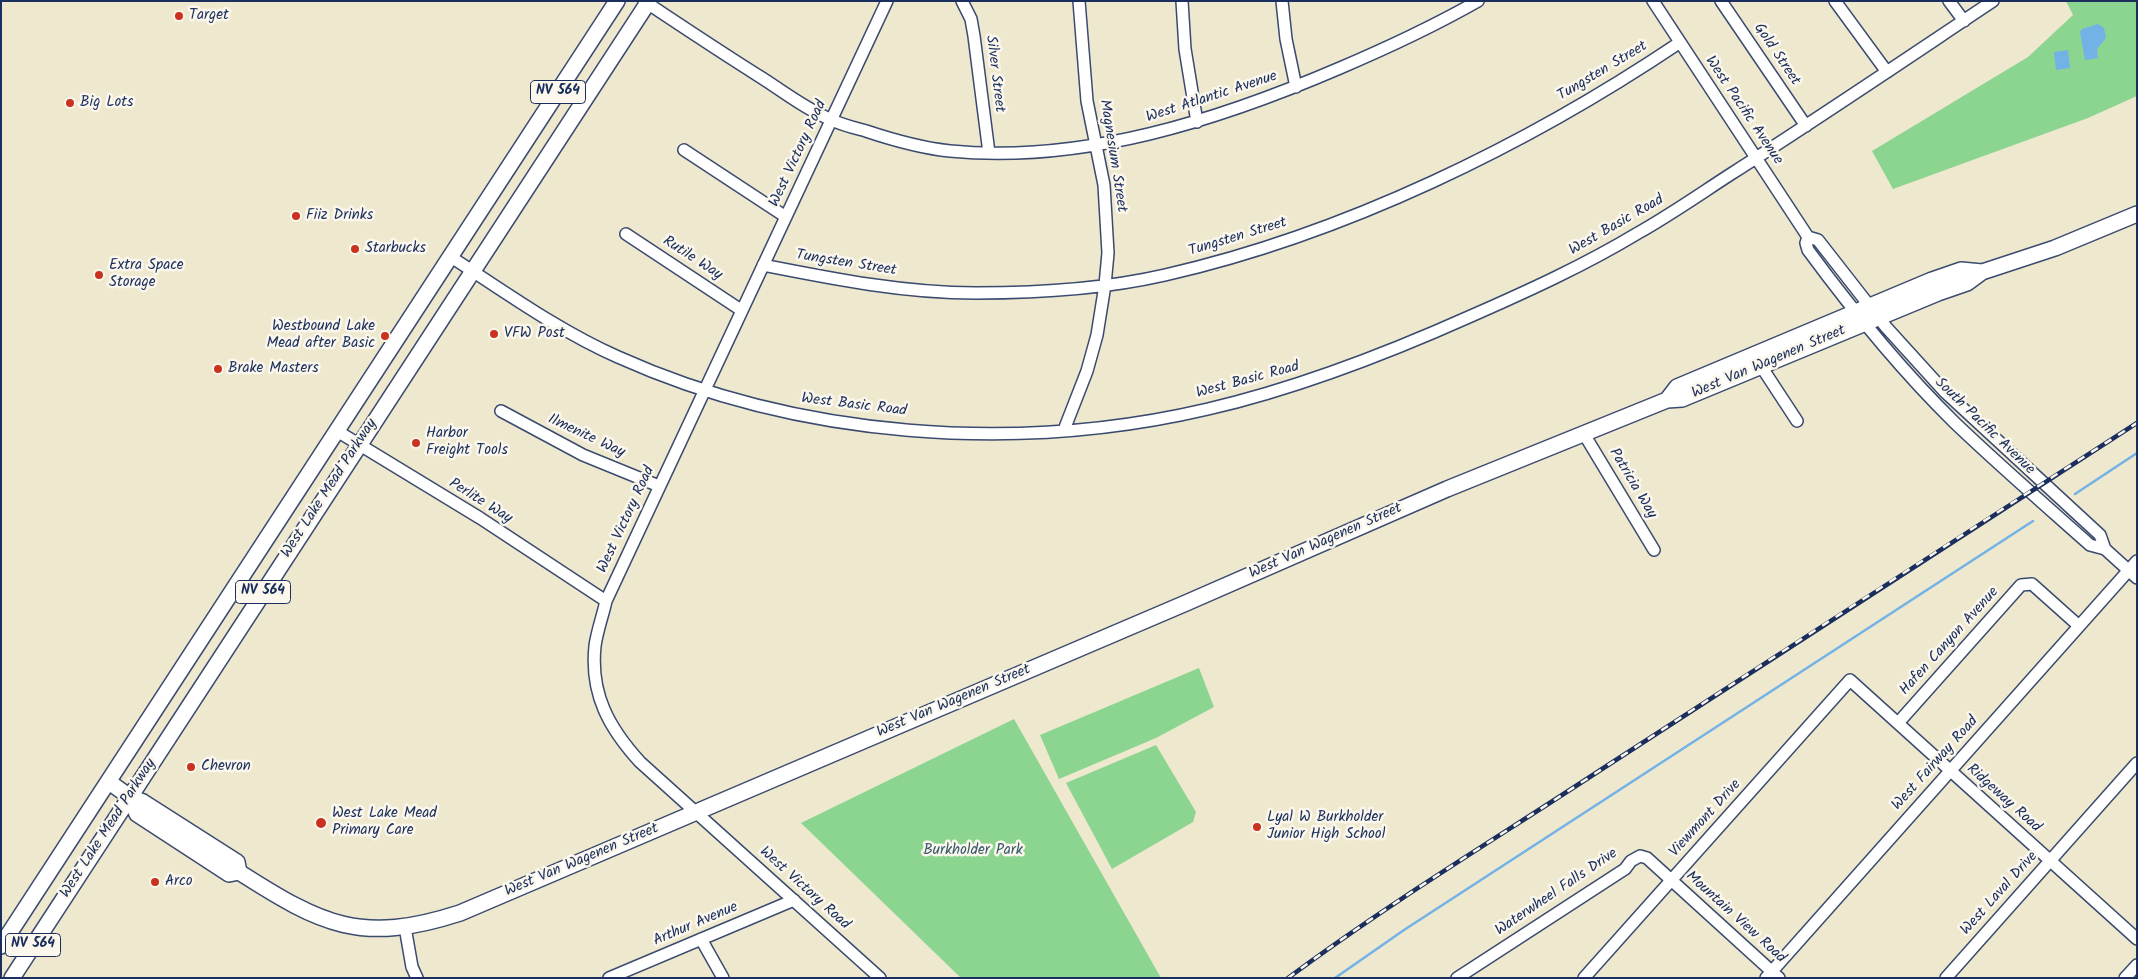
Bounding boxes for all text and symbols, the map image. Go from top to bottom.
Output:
place label: Target [189,7,229,25]
marker: Target [173,10,185,22]
street label: Gold Street [1749,20,1803,90]
street label: Silver Street [980,35,1008,113]
street label: Tungsten Street [1555,38,1651,106]
street label: West Pacific Avenue [1700,53,1786,169]
street label: West Atlantic Avenue [1144,68,1280,128]
road number: NV 564 [530,80,586,104]
place label: Big Lots [80,94,133,112]
marker: Big Lots [64,97,76,109]
street label: West Victory Road [766,98,832,210]
street label: Magnesium Street [1094,98,1130,214]
street label: West Basic Road [1567,192,1667,260]
place label: Fiiz Drinks [306,207,373,225]
marker: Fiiz Drinks [290,210,302,222]
street label: Tungsten Street [1187,215,1289,261]
street label: Rutile Way [659,233,725,285]
place label: Starbucks [365,240,426,258]
marker: Starbucks [349,243,361,255]
street label: Tungsten Street [795,247,897,281]
place label: Extra Space Storage [109,257,184,292]
marker: Extra Space Storage [93,269,105,281]
place label: Westbound Lake Mead after Basic [266,318,375,353]
street label: West Van Wagenen Street [1689,322,1849,404]
place label: VFW Post [504,325,565,343]
marker: VFW Post [488,328,500,340]
marker: Westbound Lake Mead after Basic [379,330,391,342]
street label: West Basic Road [1194,359,1302,403]
place label: Brake Masters [228,360,319,378]
marker: Brake Masters [212,363,224,375]
street label: South Pacific Avenue [1930,375,2038,479]
street label: West Basic Road [800,391,908,421]
street label: Ilmenite Way [545,411,627,463]
street label: West Lake Mead Parkway [278,416,382,562]
place label: Harbor Freight Tools [426,425,508,460]
marker: Harbor Freight Tools [410,437,422,449]
street label: Patricia Way [1604,446,1660,522]
street label: West Victory Road [594,464,660,576]
street label: Perlite Way [445,475,515,529]
street label: West Van Wagenen Street [1247,500,1405,584]
road number: NV 564 [236,580,290,604]
street label: Hafen Canyon Avenue [1897,584,2003,700]
street label: West Van Wagenen Street [874,661,1034,743]
street label: West Fairway Road [1889,713,1983,815]
street label: West Lake Mead Parkway [57,756,161,902]
place label: Chevron [201,758,251,776]
marker: Chevron [185,761,197,773]
street label: Ridgeway Road [1962,761,2044,837]
street label: Viewmont Drive [1666,776,1746,862]
place label: West Lake Mead Primary Care [332,805,437,840]
place label: Lyal W Burkholder Junior High School [1267,809,1385,844]
marker: West Lake Mead Primary Care [314,816,328,830]
street label: West Van Wagenen Street [502,820,662,902]
marker: Lyal W Burkholder Junior High School [1251,821,1263,833]
park label: Burkholder Park [923,842,1023,860]
street label: West Victory Road [755,844,853,934]
street label: Waterwheel Falls Drive [1492,845,1622,941]
street label: West Laval Drive [1958,848,2042,940]
street label: Mountain View Road [1681,868,1789,968]
place label: Arco [165,873,193,891]
marker: Arco [149,876,161,888]
street label: Arthur Avenue [651,899,741,951]
road number: NV 564 [5,934,60,956]

